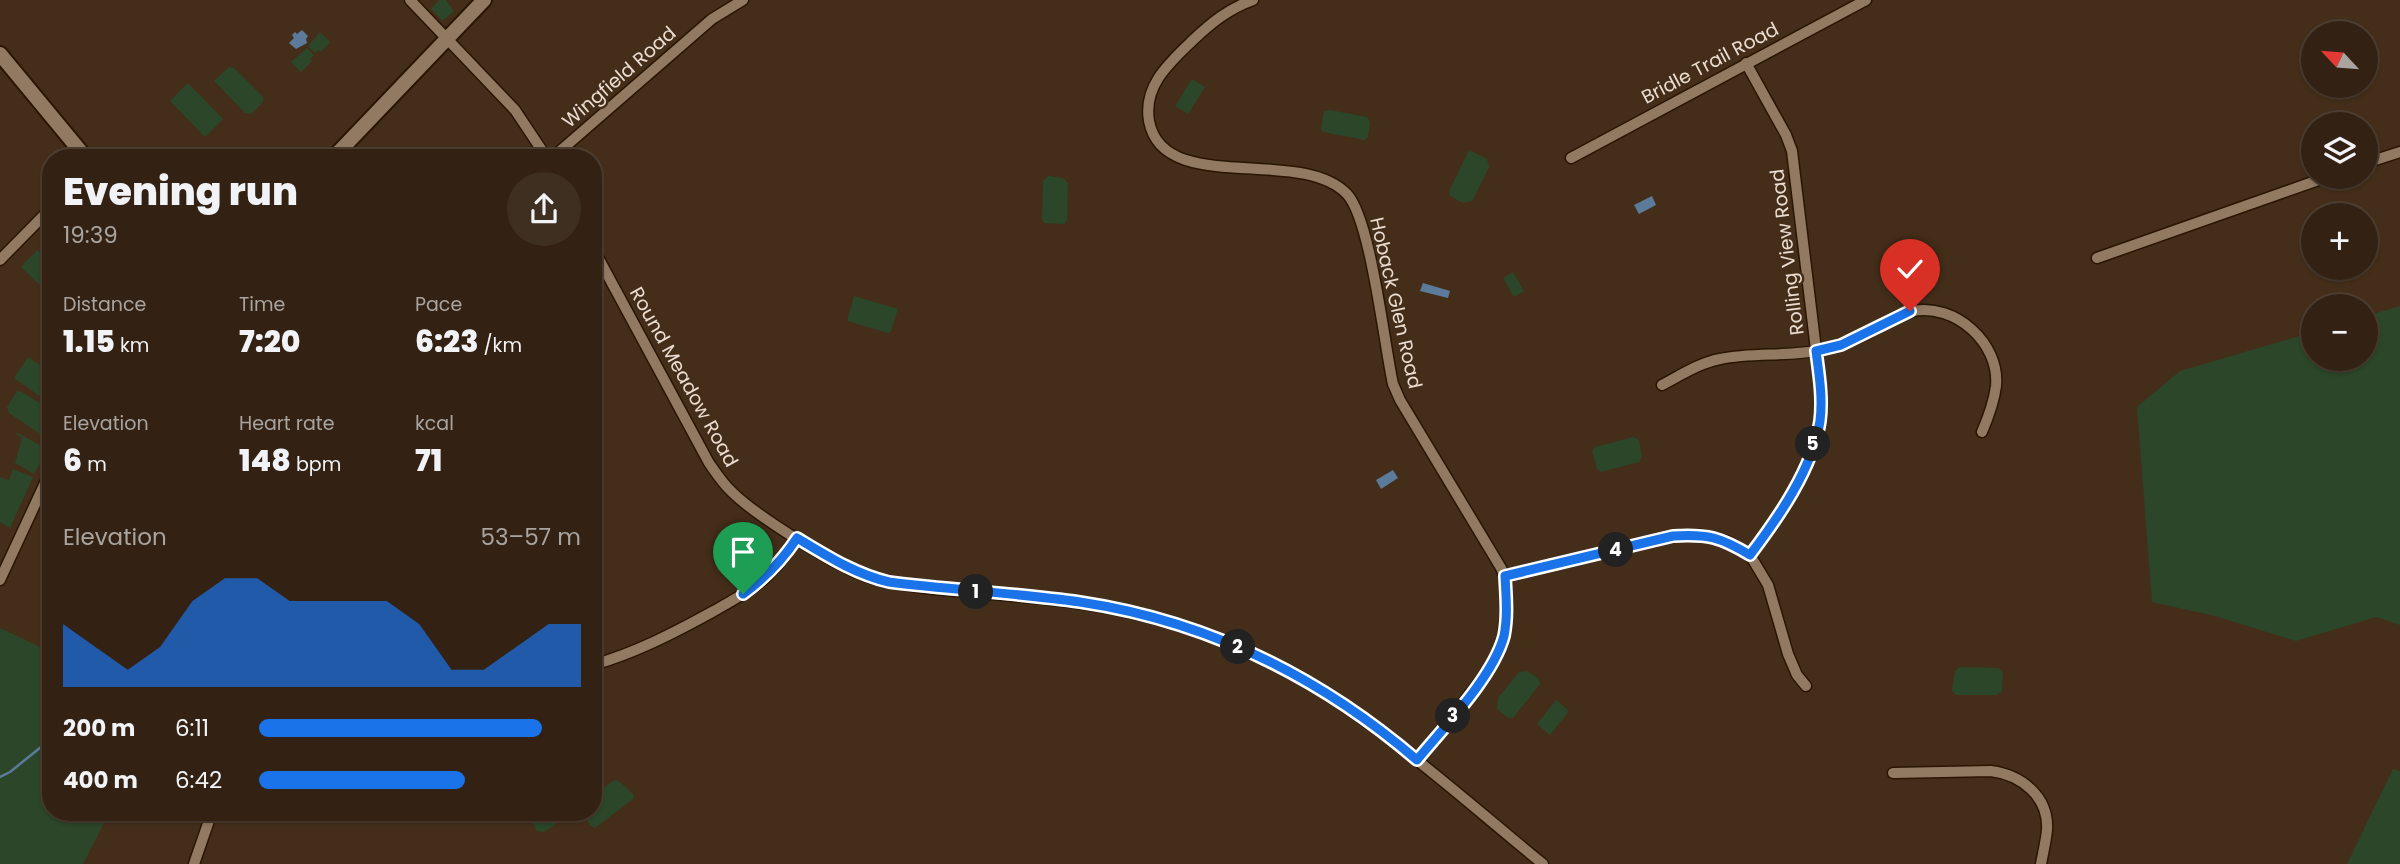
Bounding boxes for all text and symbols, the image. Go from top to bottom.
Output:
street label: Bridle Trail Road [1637,15,1783,111]
street label: Wingfield Road [556,20,682,134]
north arrow [2301,21,2378,98]
map controls [2301,21,2378,371]
button: layers [2301,112,2378,189]
text: Evening run [63,165,298,218]
street label: Rolling View Road [1763,167,1811,337]
button: share [507,172,581,246]
button: + [2301,203,2378,280]
street label: Hoback Glen Road [1363,215,1429,391]
text: 19:39 [63,219,118,251]
pin [1880,239,1940,311]
icon: check [1891,250,1929,288]
street label: Round Meadow Road [623,282,745,472]
text: Distance [63,291,146,318]
text: Time [239,291,285,318]
text: Pace [415,291,462,318]
button: − [2301,294,2378,371]
text: 1.15 [63,320,115,363]
text: 7:20 [239,320,301,363]
text: 6:23 [415,320,478,363]
text: km [115,332,149,359]
text: /km [478,332,522,359]
text: Elevation [63,410,149,437]
text: Heart rate [239,410,334,437]
text: kcal [415,410,454,437]
pin: 5 [1796,426,1830,462]
text: 5 [1806,430,1819,457]
text: 6 [63,439,82,482]
text: 148 [239,439,291,482]
text: 71 [415,439,442,482]
text: m [82,451,107,478]
text: bpm [291,451,341,478]
text: Elevation [63,521,167,553]
text: 53–57 m [481,521,581,553]
pin [713,522,773,594]
pin: 4 [1598,532,1634,568]
icon: arrive [724,533,762,571]
text: 4 [1609,536,1622,563]
pin: 1 [958,574,993,610]
text: 1 [972,578,979,605]
pin: 2 [1220,630,1256,664]
text: 2 [1232,633,1243,660]
pin: 3 [1436,698,1470,734]
text: 3 [1447,702,1458,729]
text: 200 m [63,712,135,744]
text: 6:11 [175,712,209,744]
text: 400 m [63,764,138,796]
text: 6:42 [175,764,222,796]

